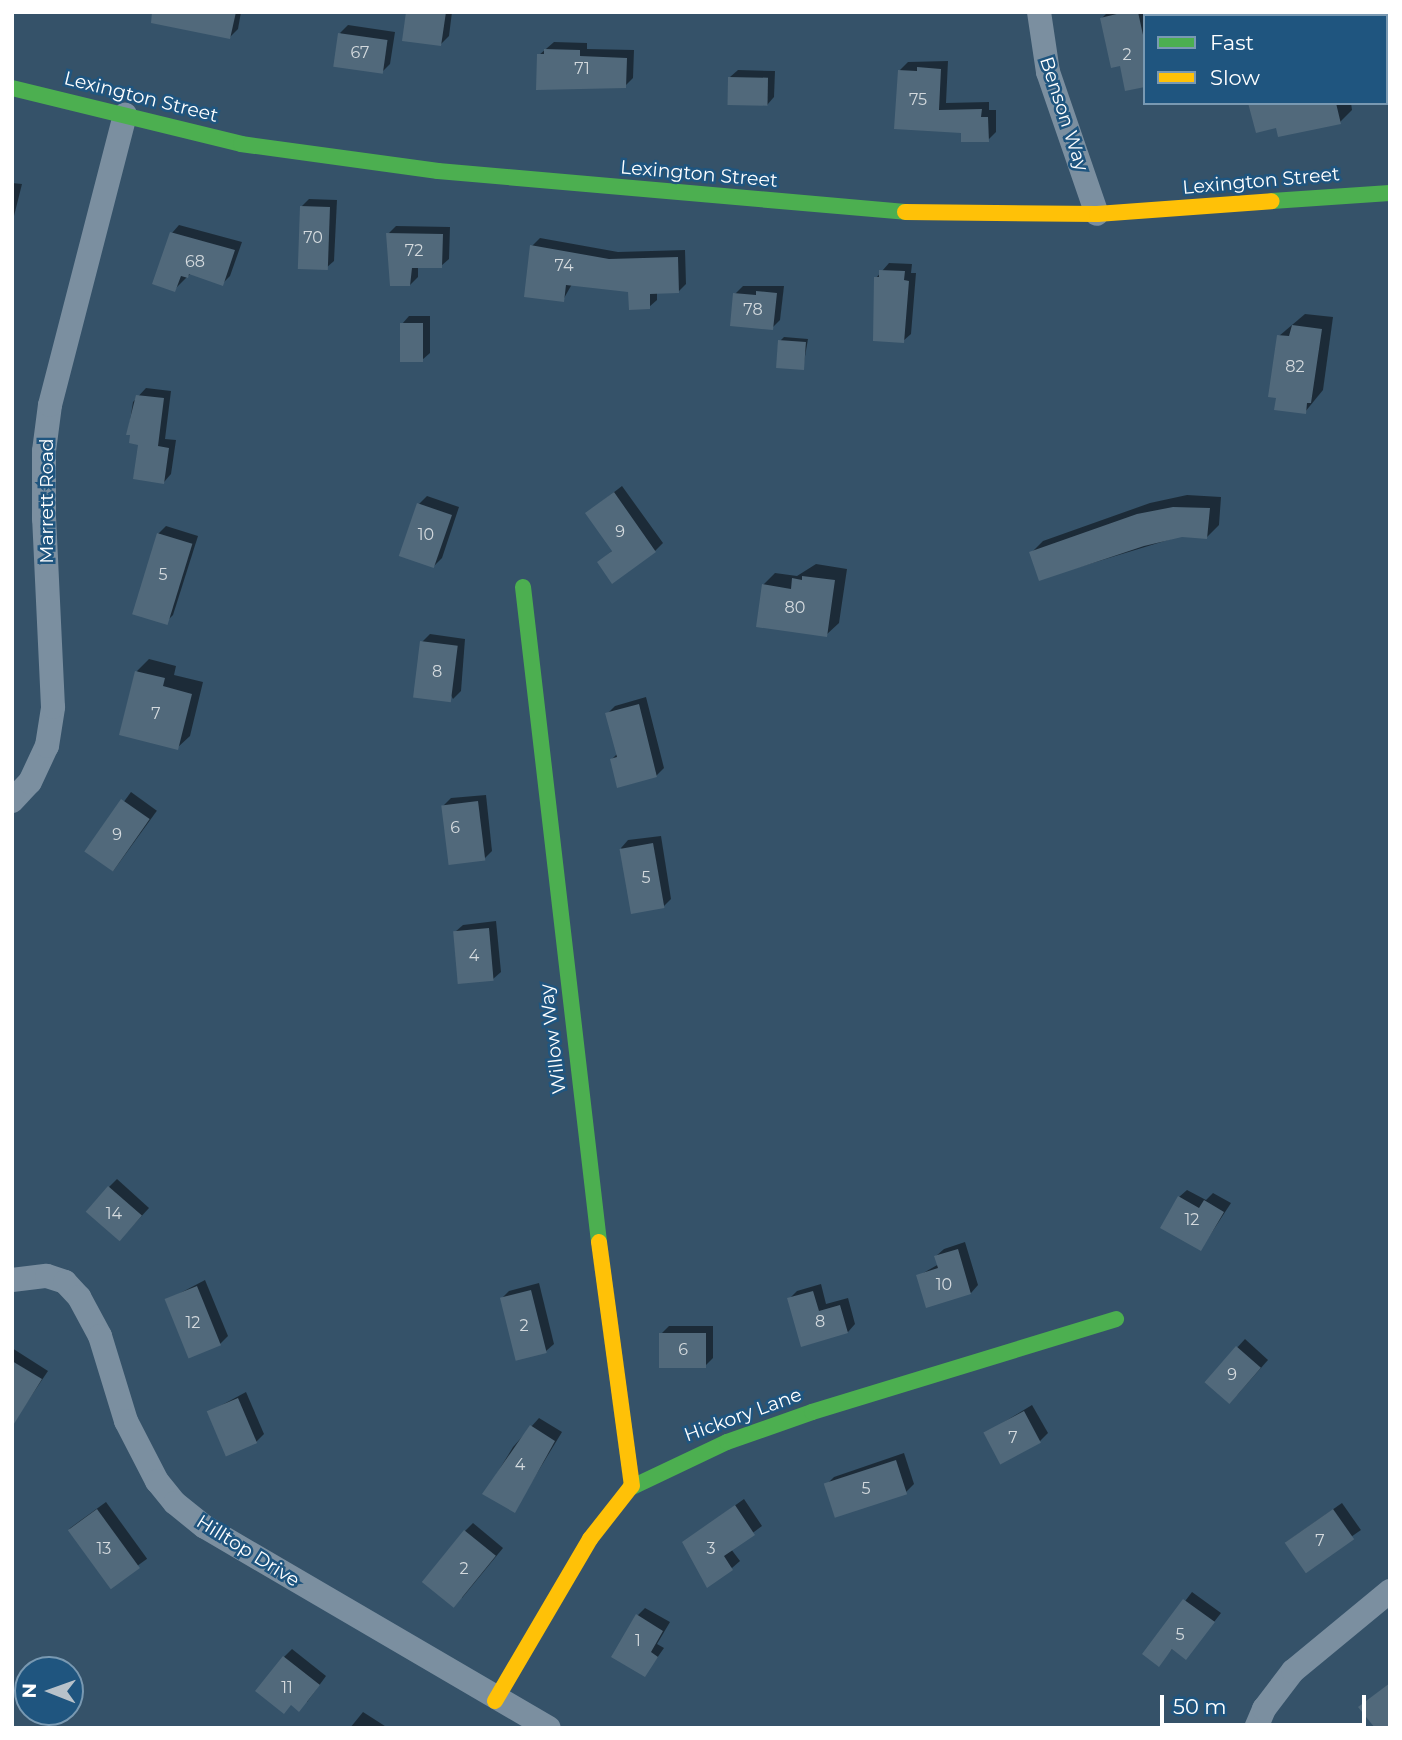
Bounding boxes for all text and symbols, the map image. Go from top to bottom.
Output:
legend [1143,14,1388,105]
text: Fast [1210,30,1254,55]
house number: 67 [350,43,370,63]
house number: 2 [1122,45,1132,65]
street label: Benson Way [1035,54,1093,174]
house number: 71 [574,59,590,79]
text: Slow [1210,65,1260,90]
street label: Lexington Street [62,67,220,127]
house number: 75 [909,90,927,110]
street label: Lexington Street [619,156,779,192]
street label: Lexington Street [1181,163,1341,199]
house number: 70 [303,228,323,248]
house number: 72 [405,241,423,261]
house number: 68 [185,252,205,272]
house number: 74 [555,256,573,276]
house number: 78 [743,300,763,320]
house number: 82 [1285,357,1305,377]
street label: Marrett Road [36,438,58,564]
house number: 9 [615,522,625,542]
house number: 10 [418,525,434,545]
house number: 5 [158,565,168,585]
house number: 80 [785,598,805,618]
house number: 8 [432,662,442,682]
house number: 7 [151,704,161,724]
house number: 6 [450,818,460,838]
house number: 9 [112,825,122,845]
house number: 5 [641,868,651,888]
house number: 4 [469,946,479,966]
street label: Willow Way [535,983,571,1095]
house number: 14 [106,1204,122,1224]
house number: 12 [1185,1210,1199,1230]
house number: 10 [936,1275,952,1295]
house number: 8 [815,1312,825,1332]
house number: 12 [186,1313,200,1333]
house number: 2 [519,1316,529,1336]
house number: 6 [678,1340,688,1360]
house number: 9 [1227,1365,1237,1385]
street label: Hickory Lane [681,1383,805,1447]
house number: 7 [1008,1428,1018,1448]
house number: 4 [515,1455,525,1475]
house number: 5 [861,1479,871,1499]
street label: Hilltop Drive [192,1510,304,1592]
house number: 7 [1315,1531,1325,1551]
house number: 13 [97,1539,111,1559]
house number: 3 [706,1539,716,1559]
house number: 2 [459,1559,469,1579]
house number: 5 [1175,1625,1185,1645]
house number: 1 [635,1631,641,1651]
north arrow [14,1656,84,1726]
house number: 11 [281,1678,293,1698]
scale bar [1164,1680,1370,1724]
text: N [18,1683,41,1699]
text: 50 m [1173,1694,1227,1719]

